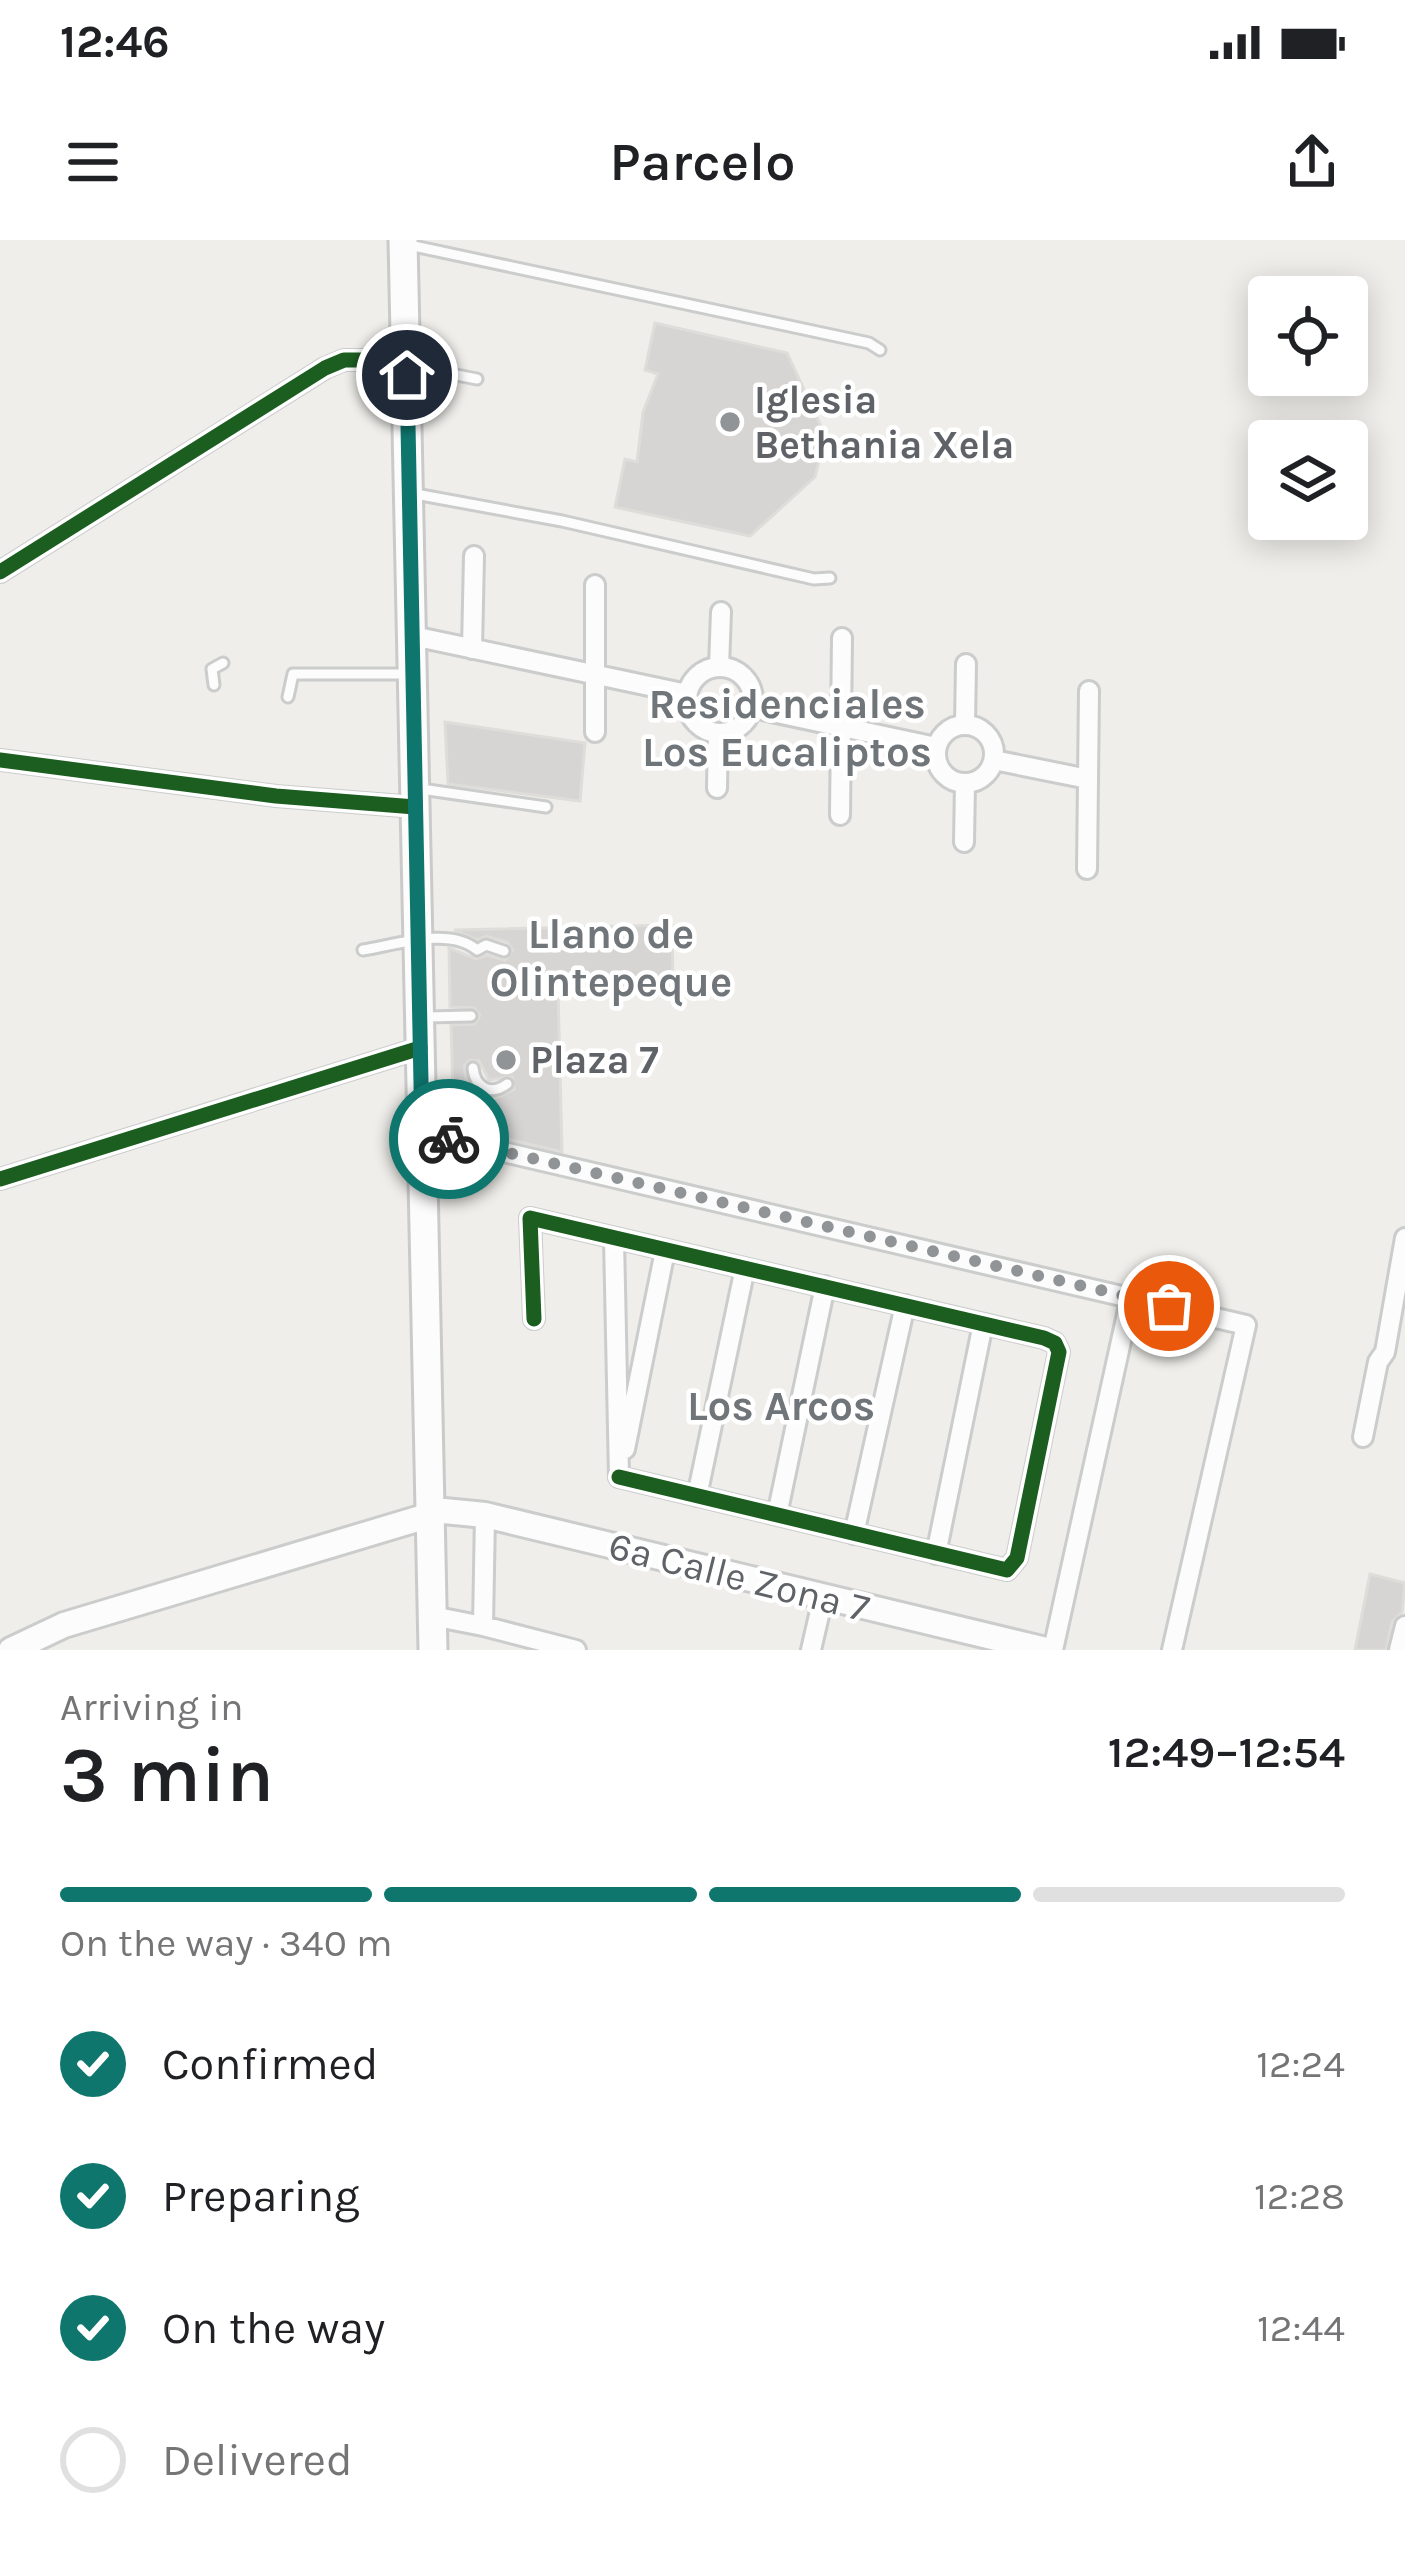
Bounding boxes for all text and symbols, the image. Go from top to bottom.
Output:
text: 12:46 [60,16,170,68]
icon: menu [60,129,126,195]
icon: share [1279,129,1345,195]
text: Parcelo [610,130,795,194]
map controls [1248,276,1368,540]
button: locate [1248,276,1368,396]
pin [356,324,458,426]
icon: home [374,342,440,408]
place label: Iglesia Bethania Xela [754,377,1014,468]
marker: Iglesia Bethania Xela [717,409,743,435]
button: layers [1248,420,1368,540]
district label: Residenciales Los Eucaliptos [642,679,932,777]
district label: Llano de Olintepeque [490,909,732,1007]
place label: Plaza 7 [530,1037,659,1083]
marker: Plaza 7 [493,1047,519,1073]
courier [389,1079,509,1199]
icon: bike [416,1106,482,1172]
pin [1118,1255,1220,1357]
icon: bag [1136,1273,1202,1339]
district label: Los Arcos [687,1381,875,1431]
street label: 6a Calle Zona 7 [604,1522,874,1632]
text: Arriving in [60,1684,243,1730]
text: 12:49–12:54 [1108,1726,1345,1778]
text: 3 min [60,1729,274,1821]
text: On the way · 340 m [60,1920,393,1966]
icon: check [60,2031,126,2097]
text: Confirmed [162,2038,378,2090]
text: 12:24 [1256,2041,1345,2087]
icon: check [60,2163,126,2229]
text: Preparing [162,2170,360,2222]
text: 12:28 [1254,2173,1345,2219]
icon: check [60,2295,126,2361]
text: On the way [162,2302,385,2354]
text: 12:44 [1257,2305,1345,2351]
text: Delivered [162,2434,353,2486]

